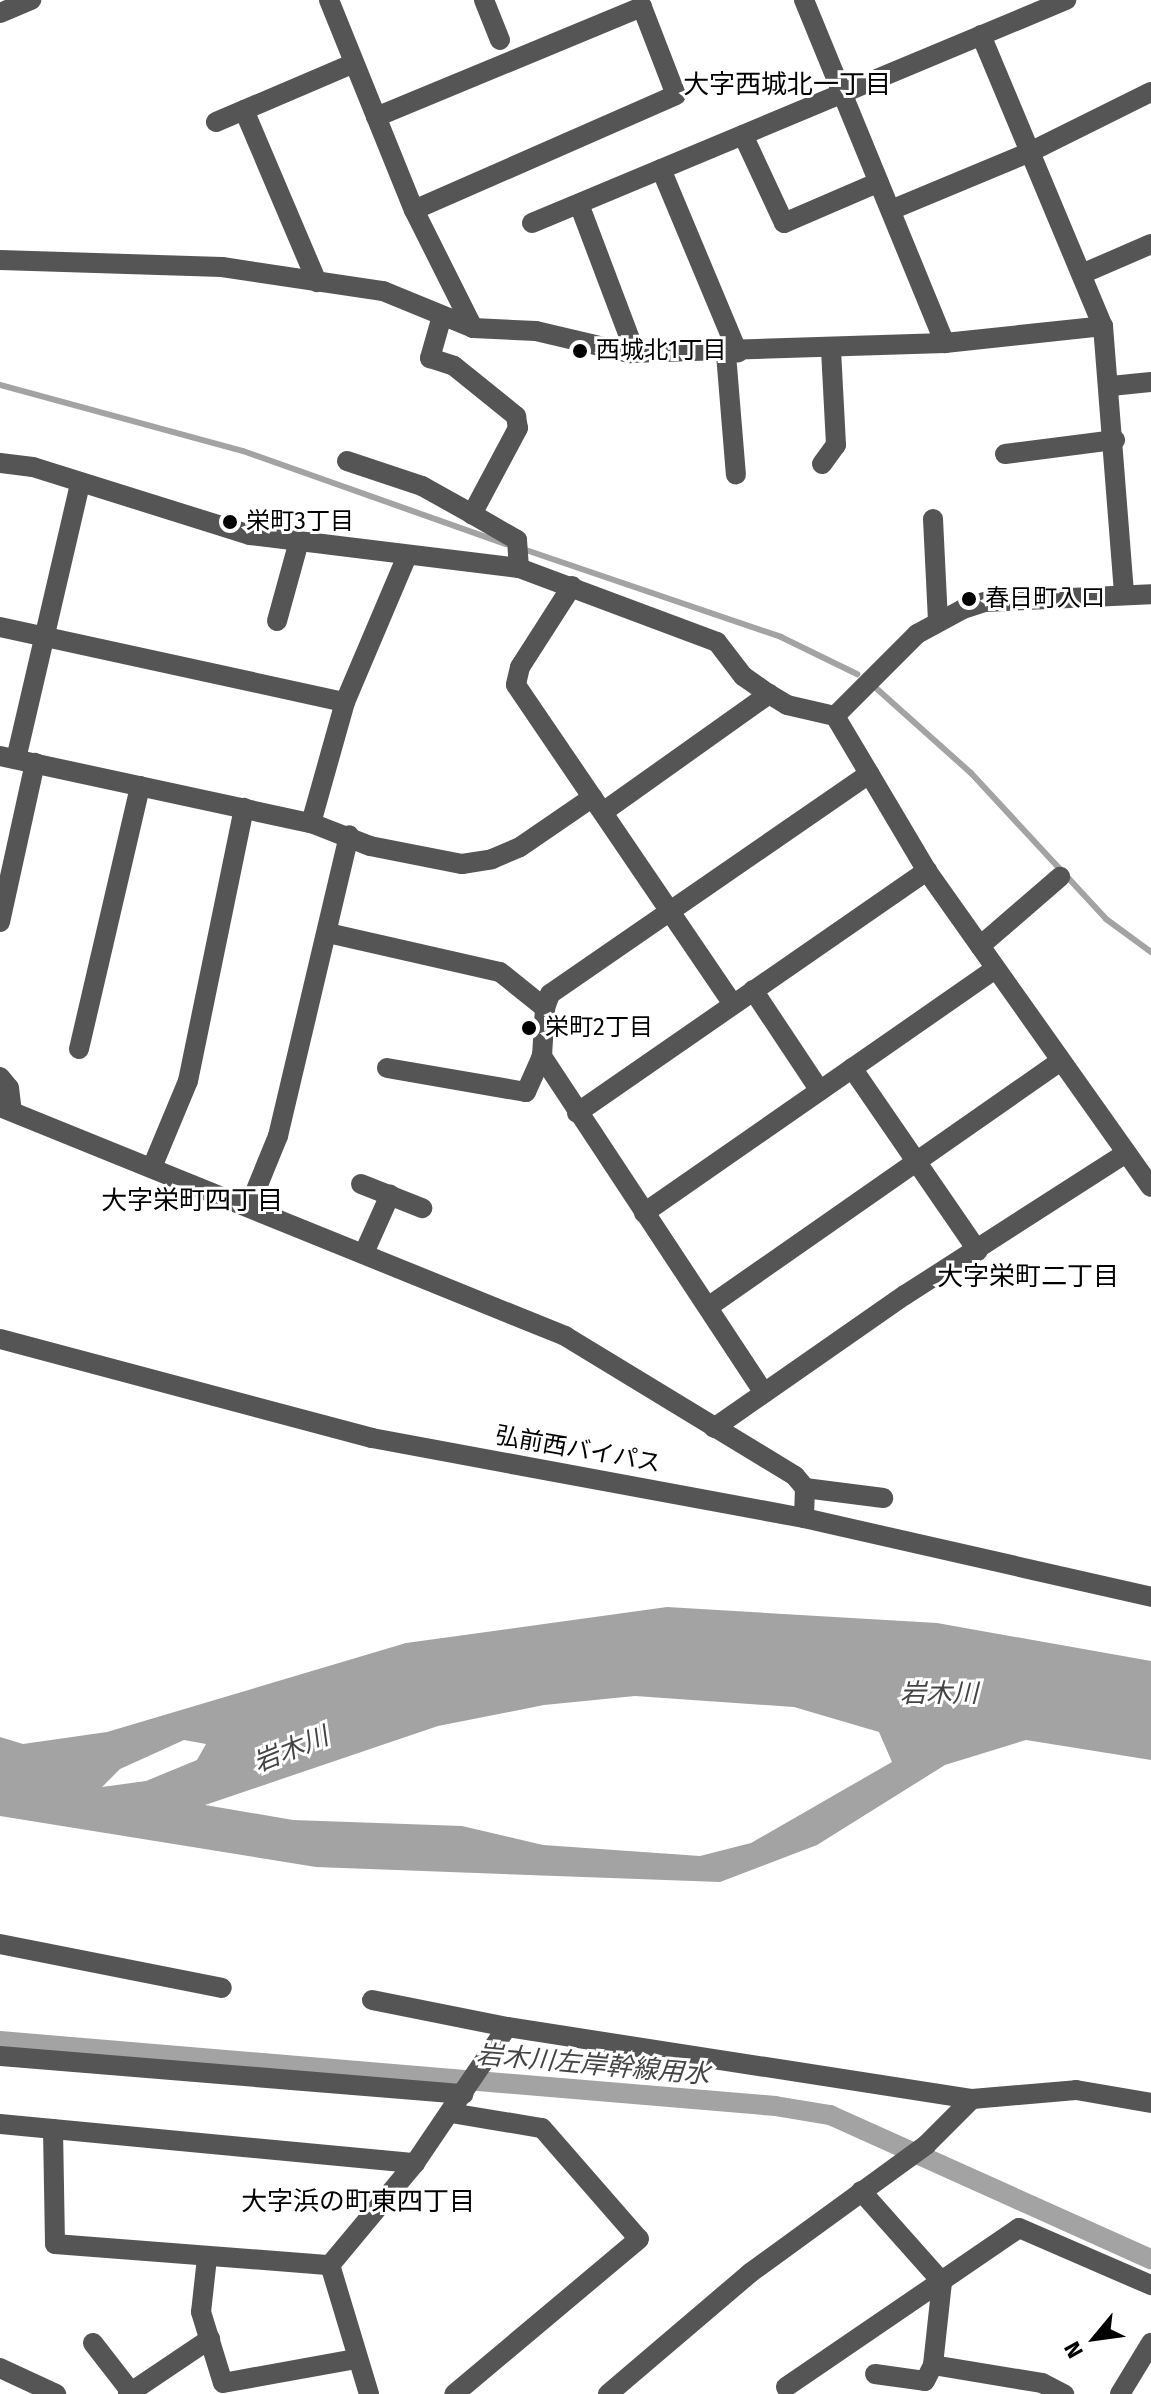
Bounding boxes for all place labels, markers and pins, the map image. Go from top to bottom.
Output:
place label: 西城北1丁目 [596,337,726,365]
marker: 西城北1丁目 [571,342,589,360]
place label: 栄町3丁目 [246,508,354,536]
marker: 栄町3丁目 [221,513,239,531]
place label: 春日町入口 [985,585,1105,613]
marker: 春日町入口 [960,590,978,608]
place label: 栄町2丁目 [545,1014,653,1042]
marker: 栄町2丁目 [520,1019,538,1037]

